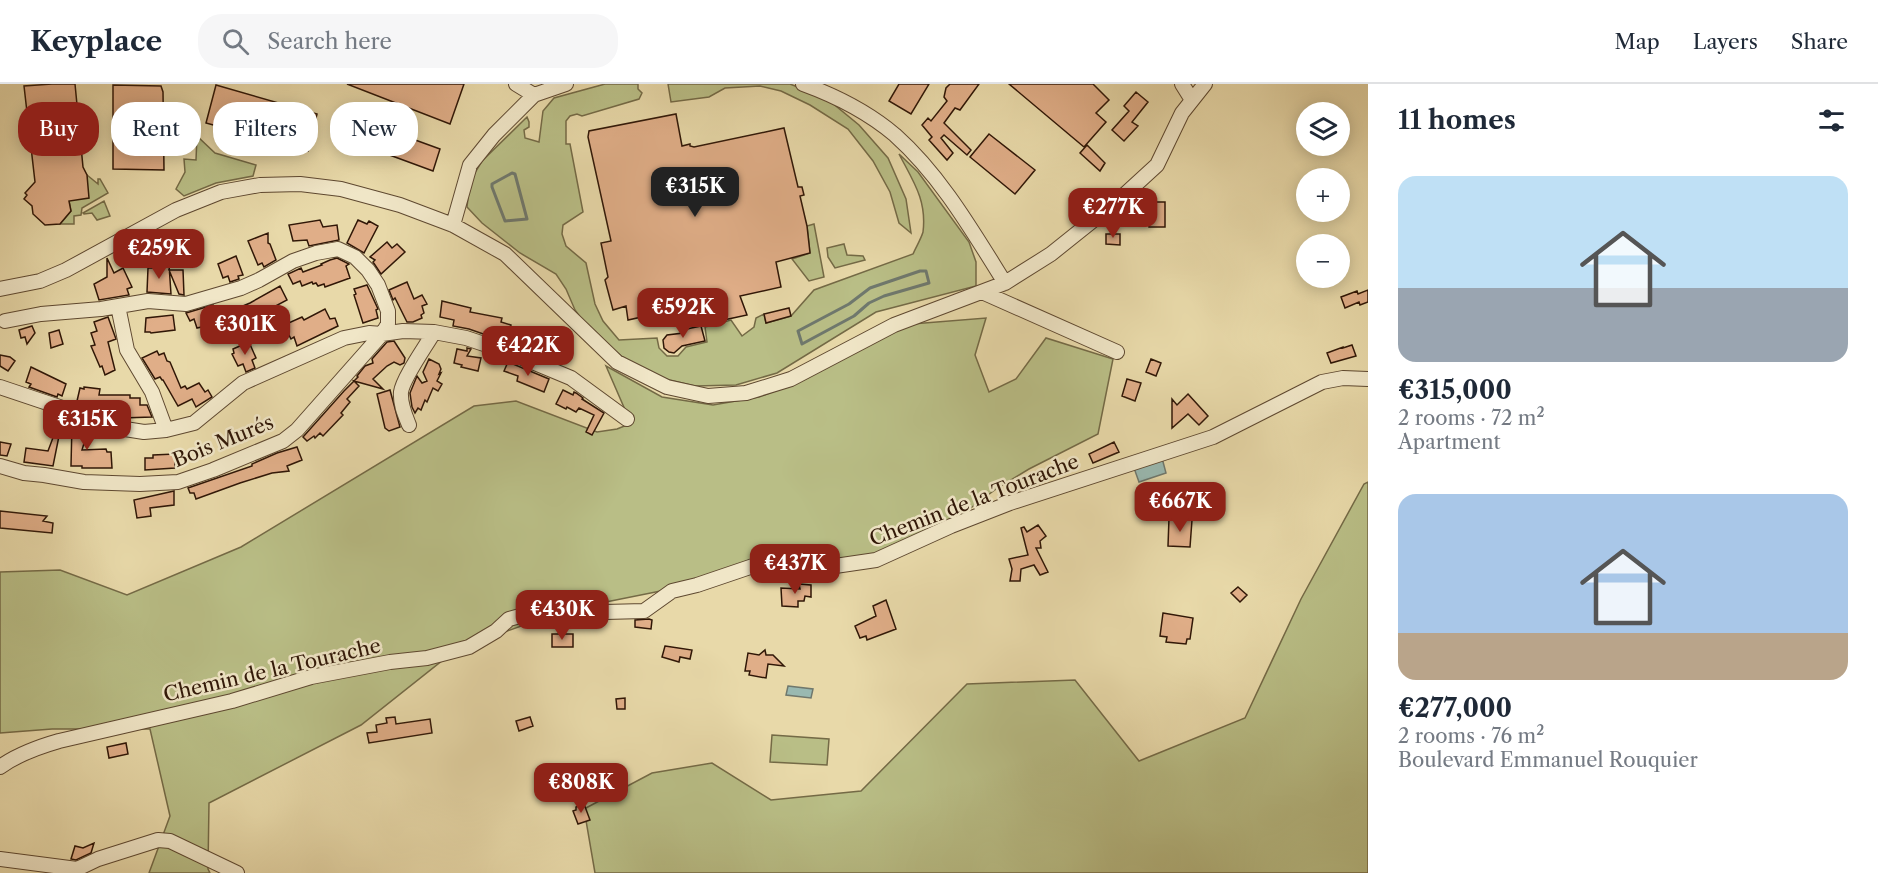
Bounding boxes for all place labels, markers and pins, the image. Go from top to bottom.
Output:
pin: €315K [653,167,737,218]
pin: €277K [1071,188,1155,239]
pin: €259K [117,229,201,280]
pin: €592K [641,288,725,339]
pin: €301K [203,305,287,356]
pin: €422K [486,326,570,377]
pin: €315K [45,400,129,451]
pin: €667K [1138,482,1222,533]
pin: €437K [753,544,837,595]
pin: €430K [520,590,604,641]
pin: €808K [539,763,623,814]

